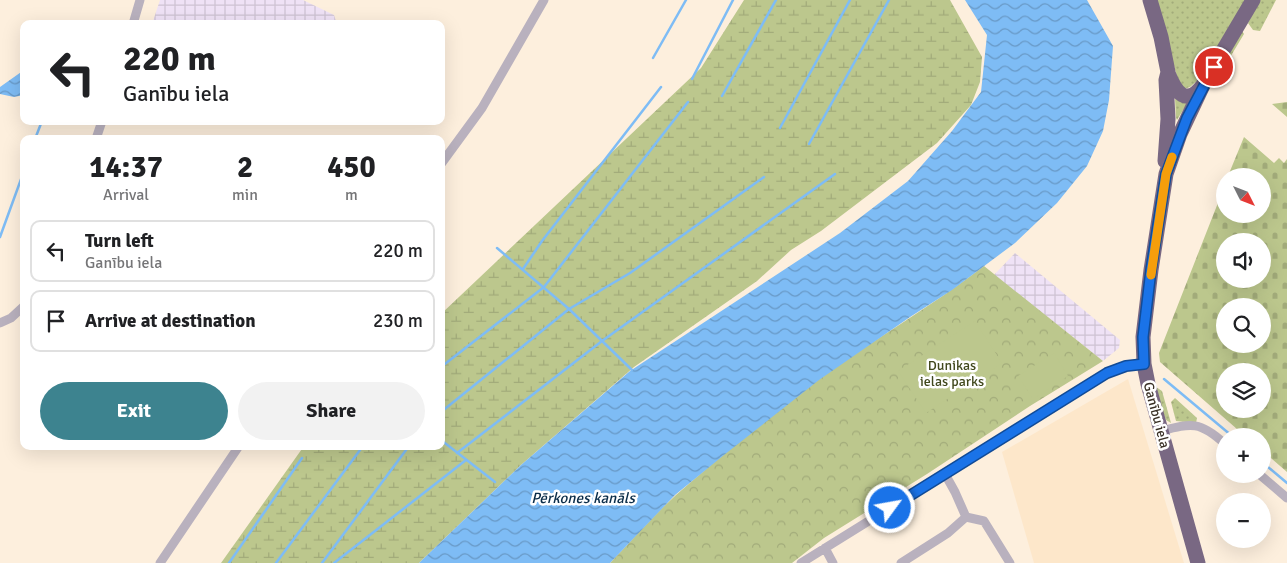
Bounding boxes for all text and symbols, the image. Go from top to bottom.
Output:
text: 220 m [123,37,216,80]
icon: left [40,40,105,105]
pin [1193,46,1235,88]
icon: arrive [1200,53,1228,81]
text: Ganību iela [123,80,229,107]
text: 14:37 [89,149,163,186]
text: 2 [237,149,253,186]
text: 450 [327,149,376,186]
north arrow [1216,168,1271,222]
map controls [1216,168,1271,548]
text: Arrival [103,185,149,205]
text: min [232,185,258,205]
text: m [345,185,358,205]
text: Turn left [85,229,154,253]
button: sound [1216,233,1271,288]
icon: left [42,237,70,265]
text: 220 m [373,239,423,263]
text: Ganību iela [85,253,162,273]
button: search [1216,298,1271,353]
icon: arrive [42,307,70,335]
text: Arrive at destination [85,309,256,333]
text: 230 m [373,309,423,333]
park label: Dunikas ielas parks [920,357,984,390]
button: layers [1216,363,1271,418]
street label: Ganību iela [1140,380,1173,450]
button: Exit [40,382,228,440]
button: Share [238,382,425,440]
button: + [1216,428,1271,483]
position arrow [863,481,915,533]
water label: Pērkones kanāls [531,489,636,507]
button: − [1216,493,1271,548]

